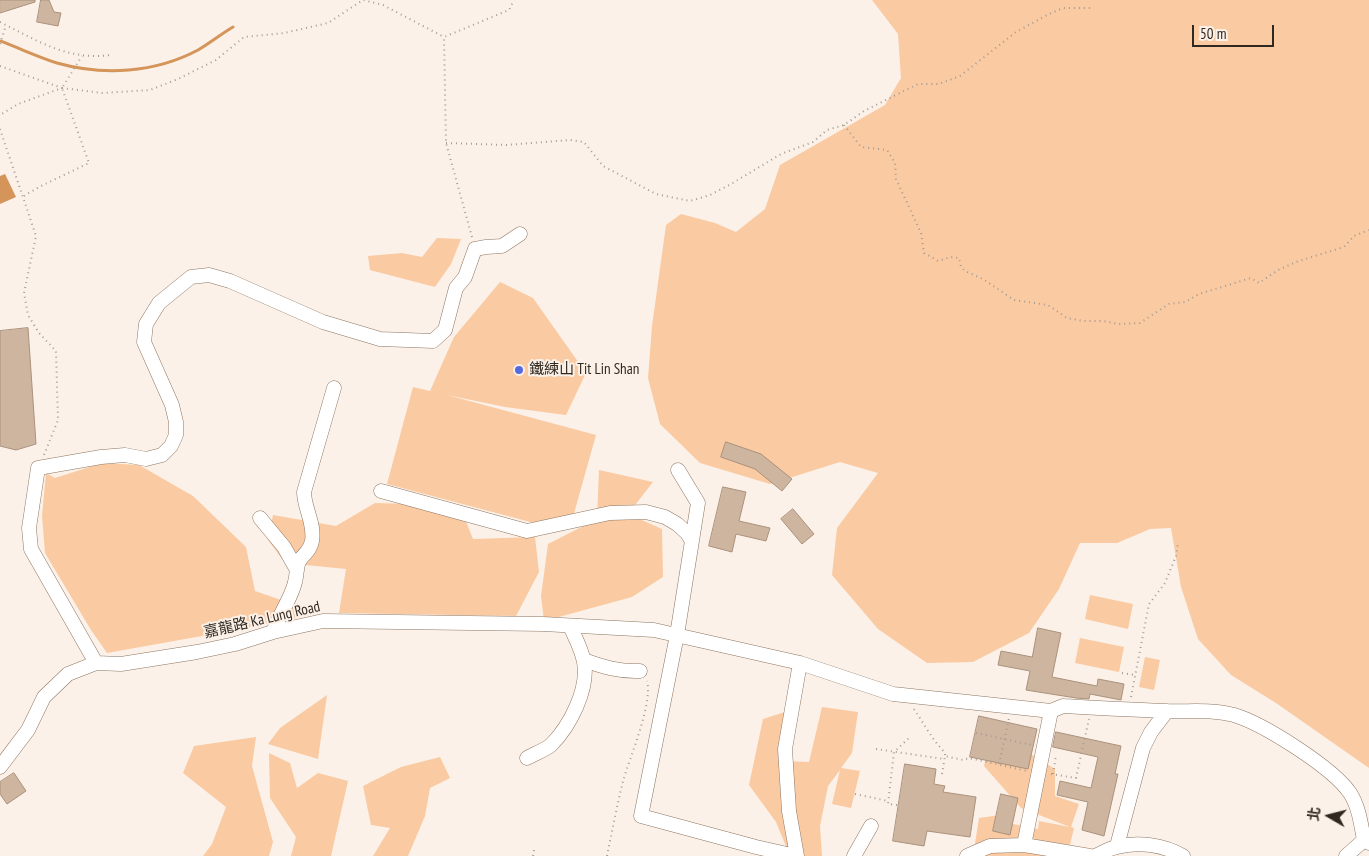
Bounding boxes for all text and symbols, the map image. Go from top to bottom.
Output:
scale bar [1194,15,1276,47]
text: 50 m [1200,24,1226,43]
place label: 鐵練山 Tit Lin Shan [529,361,639,379]
marker: 鐵練山 Tit Lin Shan [513,364,525,376]
street label: 嘉龍路 Ka Lung Road [202,598,322,642]
north arrow [1304,791,1354,841]
text: 北 [1304,806,1324,822]

